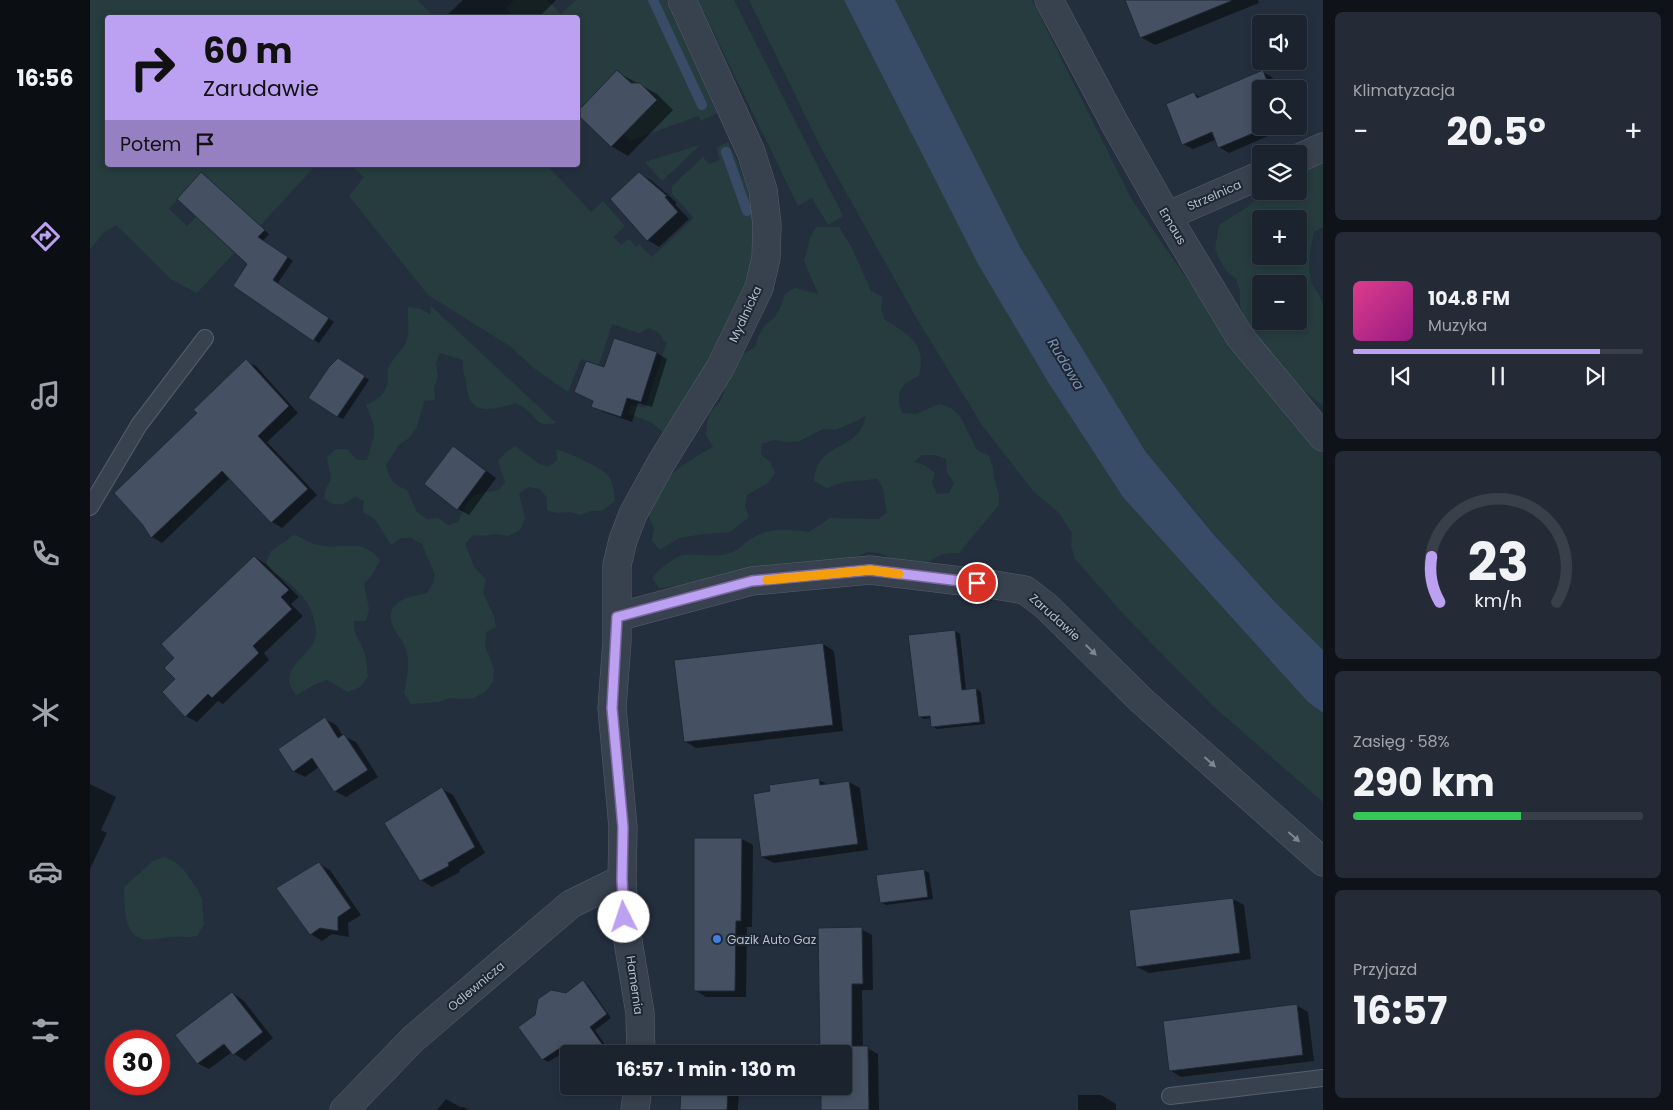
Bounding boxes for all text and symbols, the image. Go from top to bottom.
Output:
map controls [1252,15,1307,330]
button: sound [1252,15,1307,70]
text: 60 m [203,26,293,75]
icon: right [120,35,185,100]
text: 16:56 [17,63,73,94]
text: Zarudawie [203,73,319,104]
text: Klimatyzacja [1353,79,1455,102]
button: search [1252,80,1307,135]
text: 20.5° [1446,105,1546,158]
text: − [1353,112,1368,151]
text: + [1624,112,1643,151]
icon: arrive [191,130,219,158]
text: Potem [120,131,181,158]
button: layers [1252,145,1307,200]
street label: Strzelnica [1184,175,1244,215]
street label: Emaus [1155,204,1191,248]
button: + [1252,210,1307,265]
icon: directions [28,219,63,254]
button: − [1252,275,1307,330]
street label: Mydlnicka [725,283,765,345]
text: 104.8 FM [1428,285,1510,312]
text: Muzyka [1428,314,1487,337]
water label: Rudawa [1043,334,1090,394]
icon: previous [1387,362,1415,390]
icon: pause [1484,362,1512,390]
icon: next [1581,362,1609,390]
icon: music [28,378,63,413]
text: 23 [1467,526,1529,599]
icon: phone [28,536,63,571]
pin [956,562,998,604]
icon: arrive [963,569,991,597]
text: km/h [1474,588,1522,613]
street label: Zarudawie [1026,590,1084,644]
one-way arrow [1085,644,1097,656]
icon: climate [28,695,63,730]
text: Zasięg · 58% [1353,730,1450,753]
one-way arrow [1203,756,1215,768]
text: 290 km [1353,756,1495,809]
one-way arrow [1287,831,1299,843]
icon: car [28,854,63,889]
position arrow [597,890,649,942]
place label: Gazik Auto Gaz [727,931,816,948]
marker: Gazik Auto Gaz [711,933,723,945]
street label: Hamernia [622,954,648,1016]
street label: Odlewnicza [444,957,508,1015]
text: Przyjazd [1353,958,1417,981]
text: 16:57 [1353,984,1447,1037]
icon: filters [28,1013,63,1048]
speed limit sign: 30 [105,1030,170,1095]
text: 16:57 · 1 min · 130 m [616,1056,796,1083]

